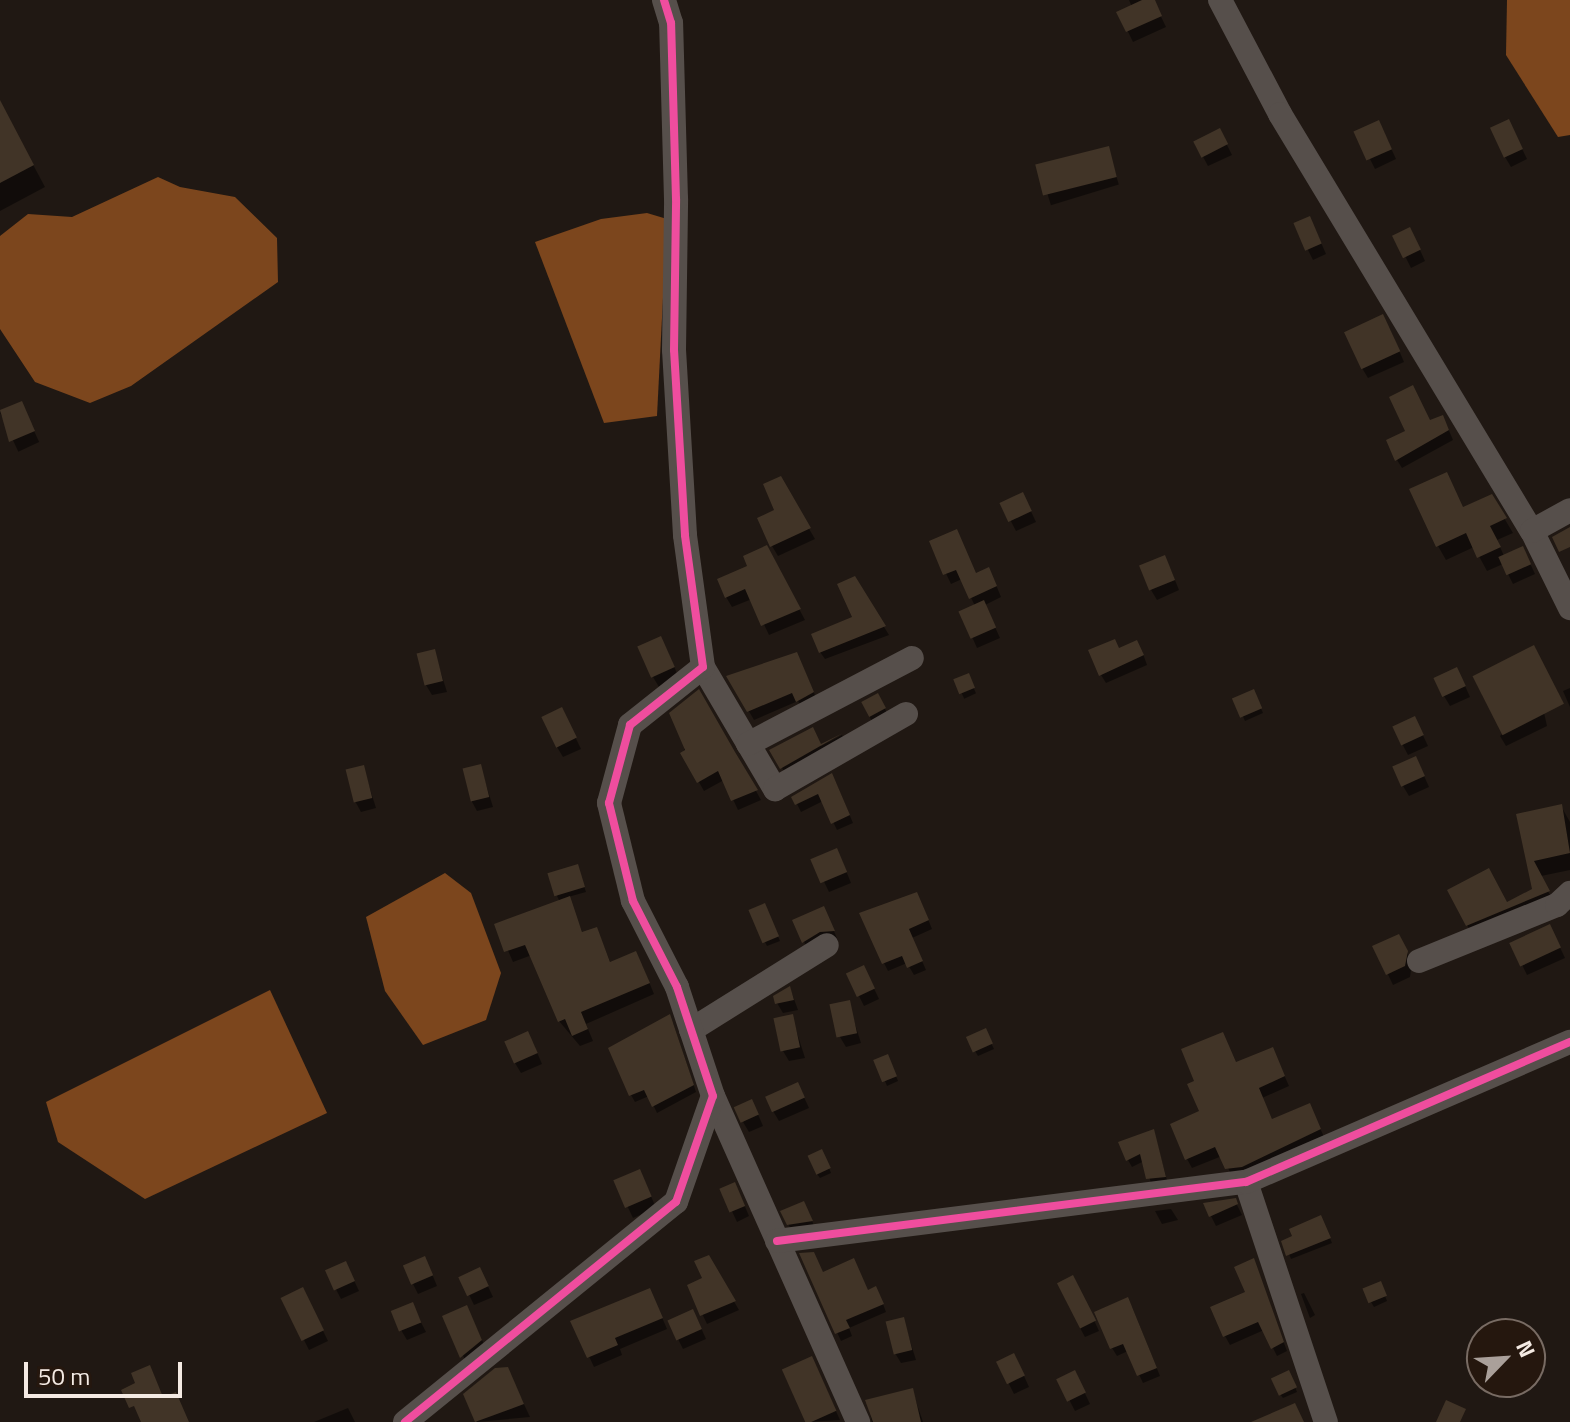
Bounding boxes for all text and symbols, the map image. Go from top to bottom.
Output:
north arrow [1466,1318,1546,1398]
text: N [1507,1335,1545,1363]
scale bar [28,1346,186,1396]
text: 50 m [38,1358,90,1394]

